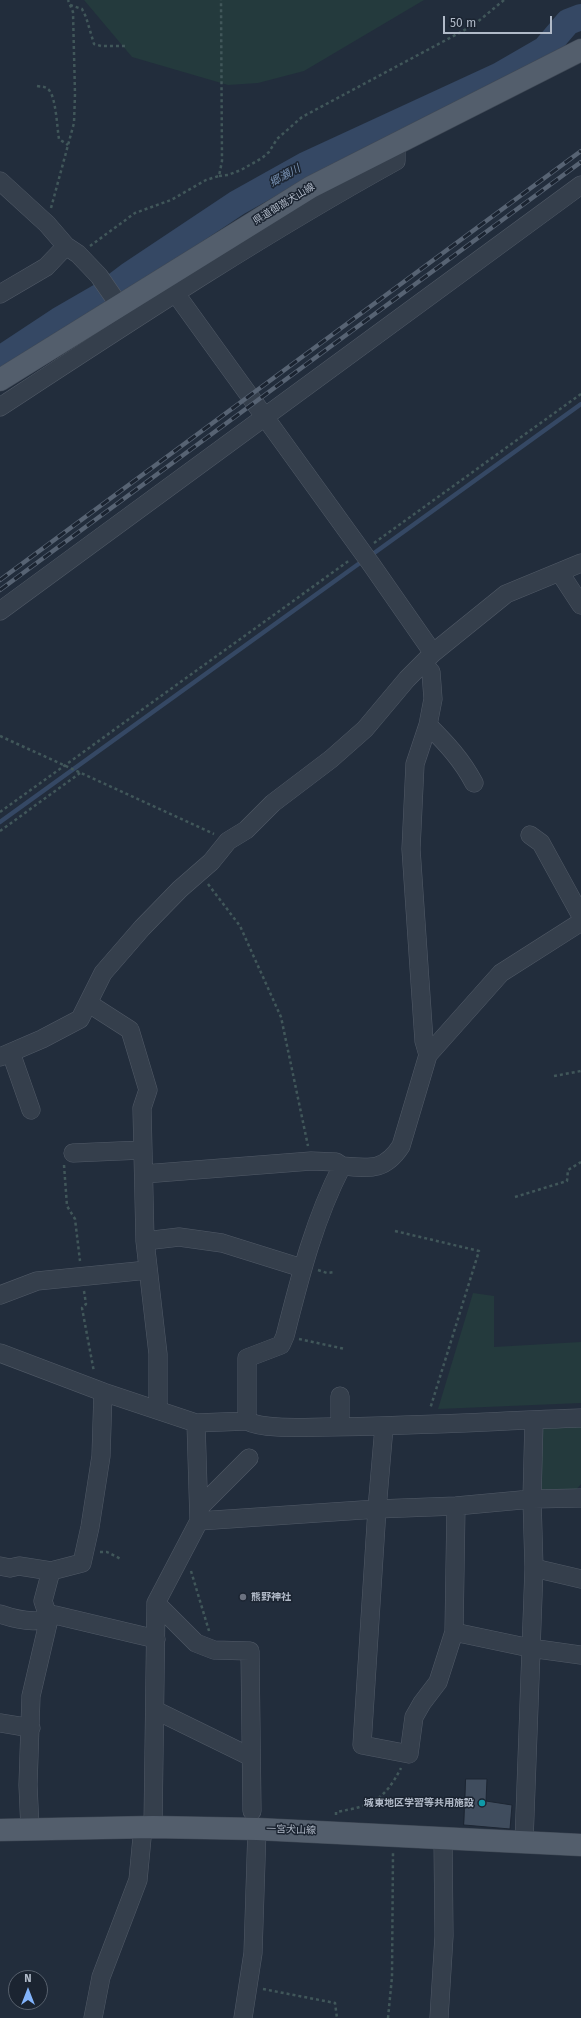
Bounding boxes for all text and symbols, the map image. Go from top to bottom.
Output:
scale bar [445,8,554,34]
text: 50 m [450,16,476,30]
water label: 郷瀬川 [267,162,303,190]
street label: 県道御嵩犬山線 [251,181,317,227]
place label: 熊野神社 [251,1591,291,1603]
marker: 熊野神社 [238,1592,248,1602]
place label: 城東地区学習等共用施設 [364,1797,474,1809]
marker: 城東地区学習等共用施設 [477,1798,487,1808]
street label: 一宮犬山線 [266,1823,316,1837]
north arrow [8,1970,48,2010]
text: N [24,1972,32,1985]

